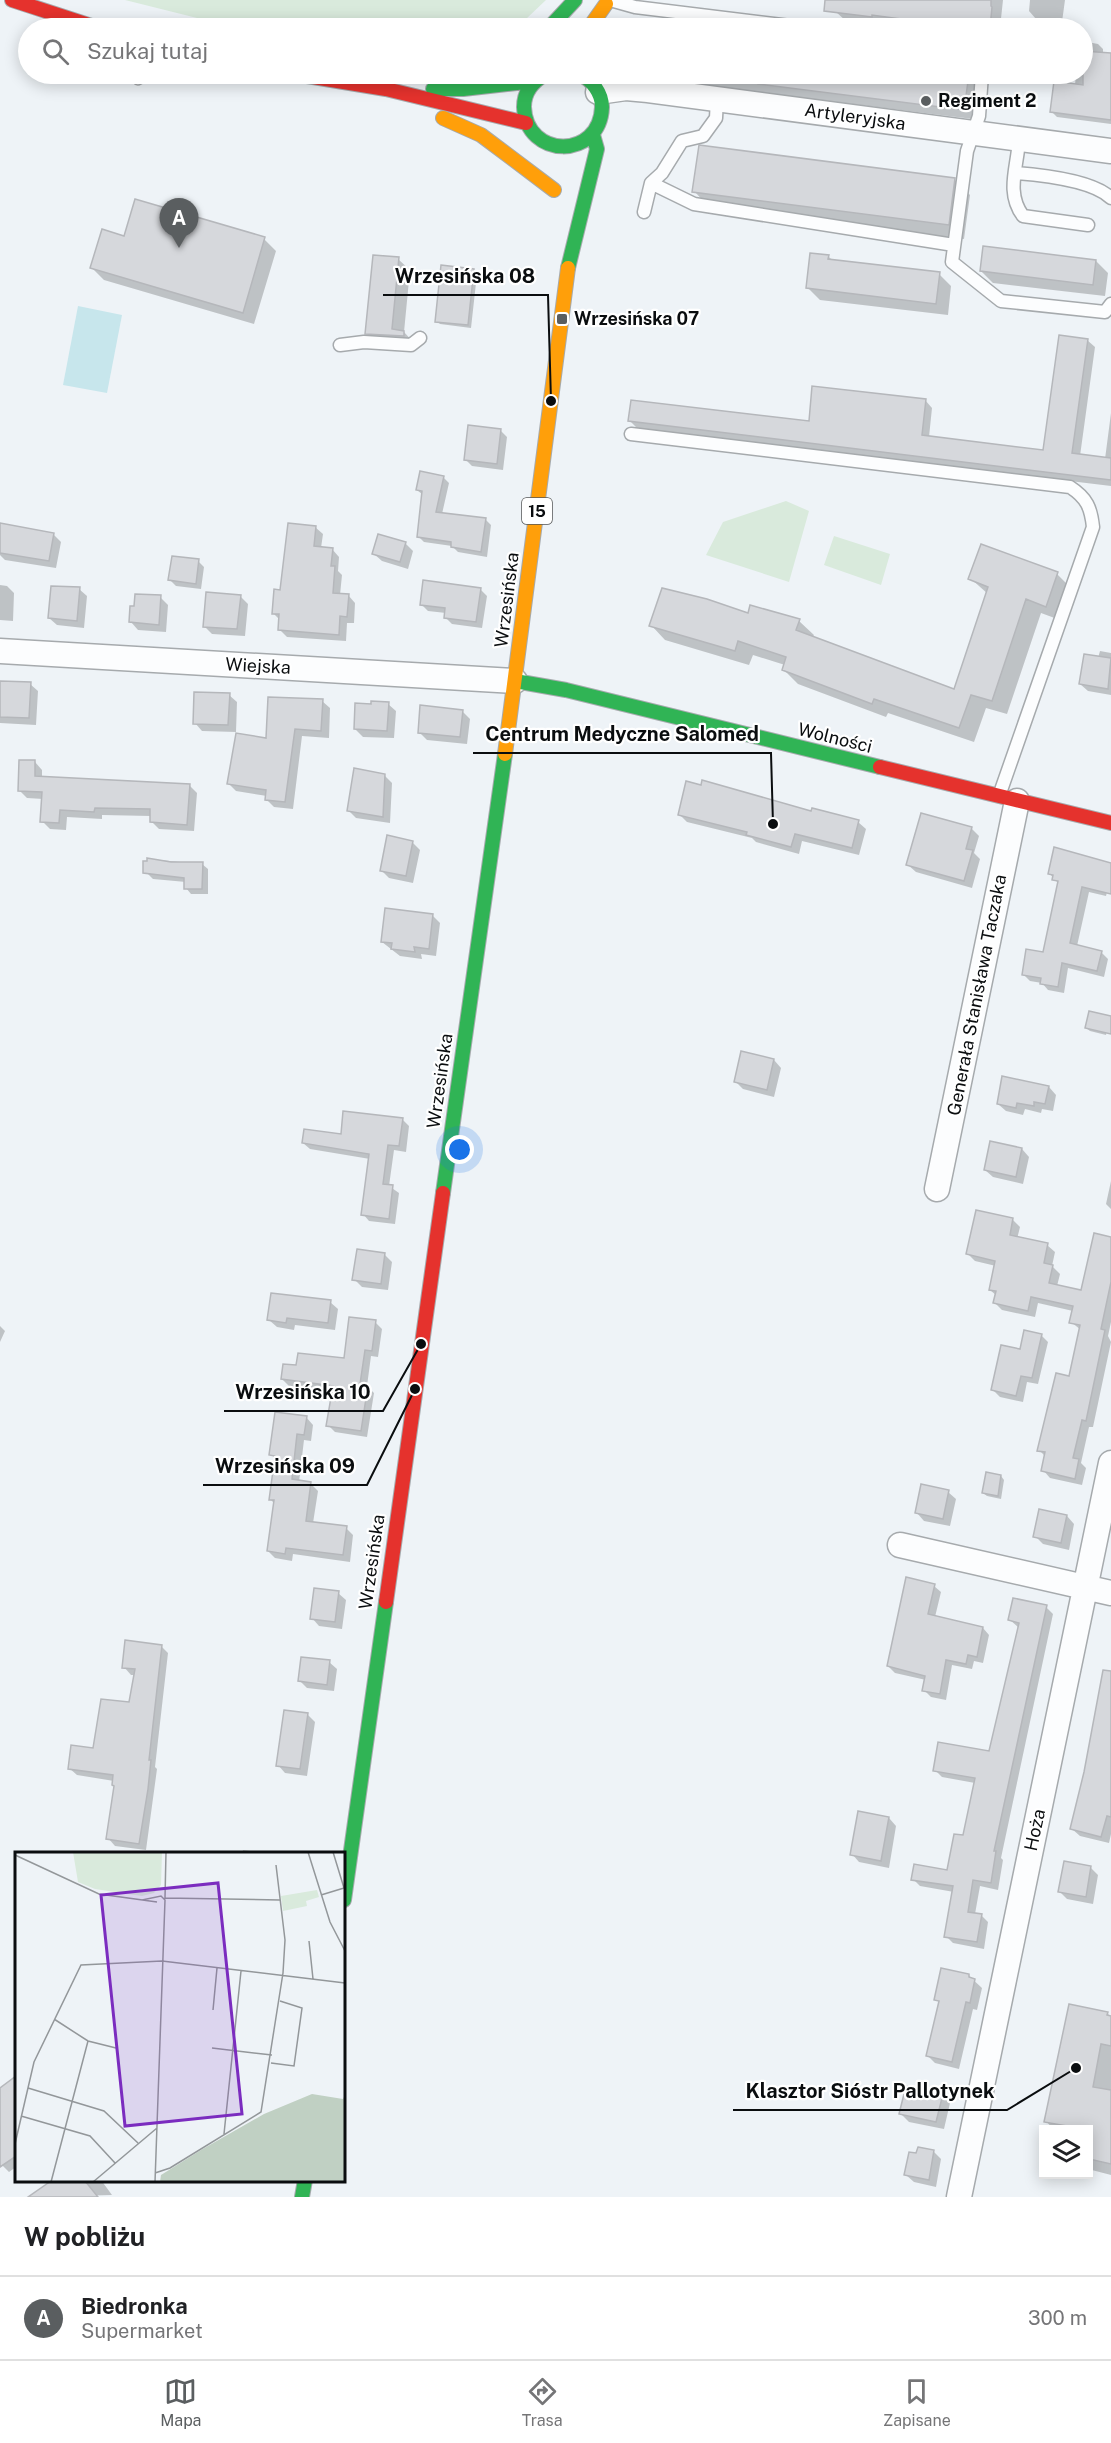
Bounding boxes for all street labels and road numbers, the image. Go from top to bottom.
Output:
street label: Artyleryjska [803,99,907,134]
road number: 15 [522,498,552,524]
street label: Wrzesińska [490,551,523,649]
street label: Wiejska [225,653,291,678]
street label: Wolności [796,718,874,757]
street label: Generała Stanisława Taczaka [943,873,1010,1117]
street label: Wrzesińska [422,1032,457,1130]
street label: Wrzesińska [354,1513,389,1611]
street label: Hoża [1020,1807,1049,1853]

